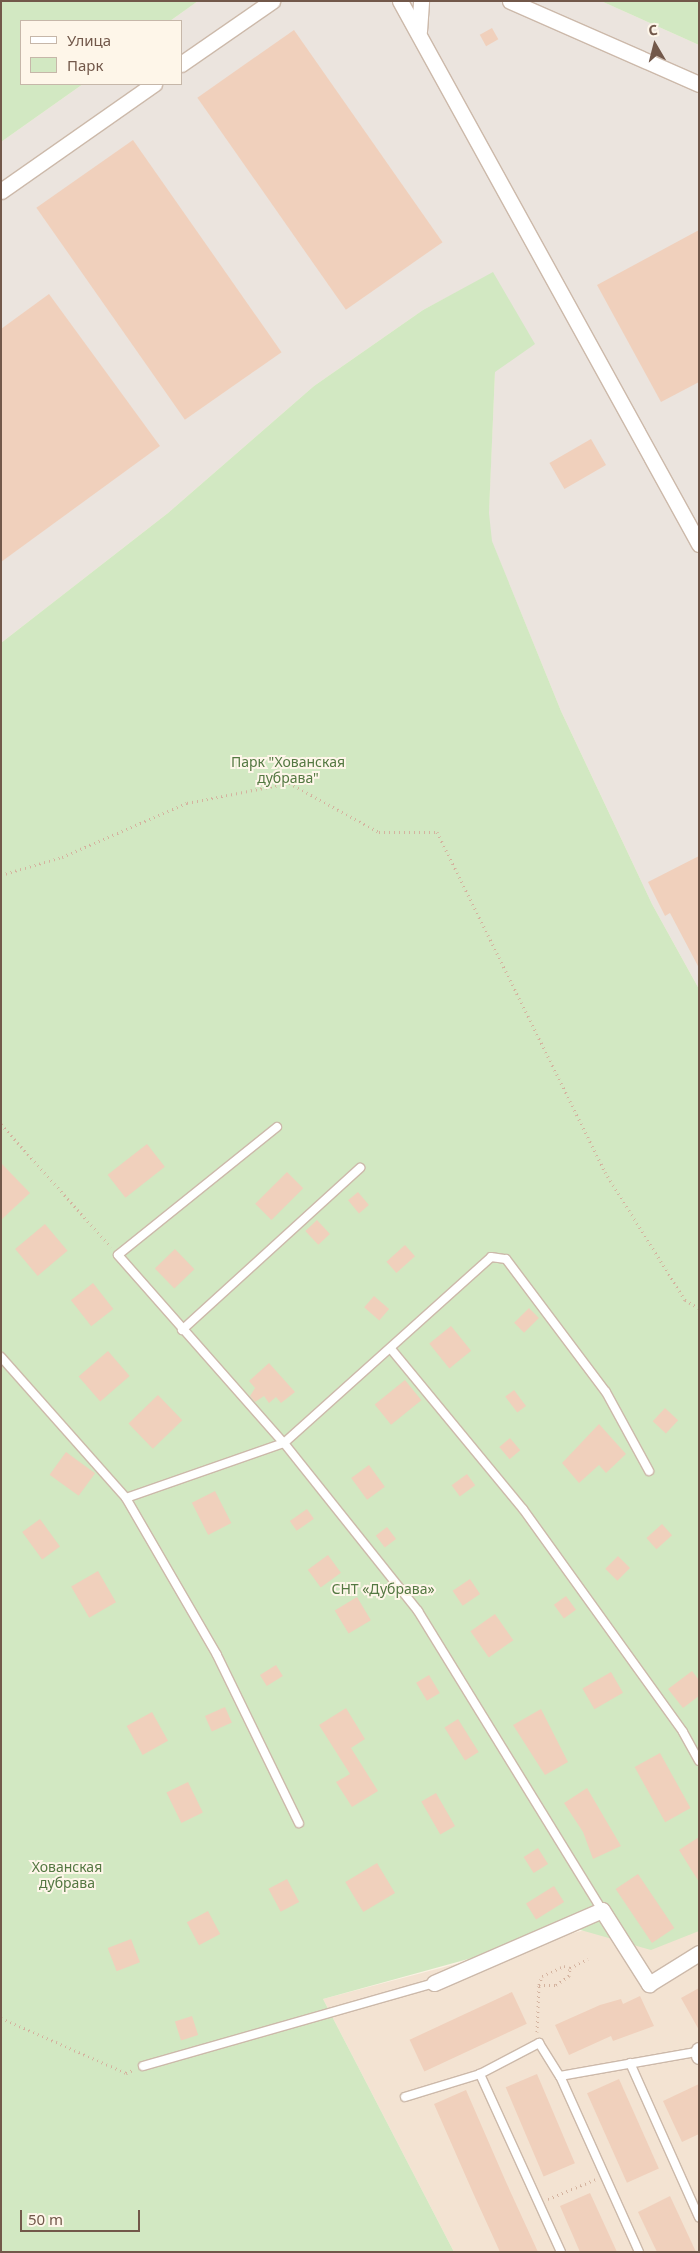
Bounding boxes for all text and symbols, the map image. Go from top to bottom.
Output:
legend [20,20,182,85]
north arrow [630,20,680,70]
text: С [647,20,659,40]
text: Улица [67,30,111,50]
text: Парк [67,55,103,75]
park label: Парк "Хованская дубрава" [231,754,345,786]
park label: СНТ «Дубрава» [331,1581,435,1597]
park label: Хованская дубрава [32,1859,102,1891]
scale bar [22,2200,142,2232]
text: 50 m [28,2209,63,2229]

